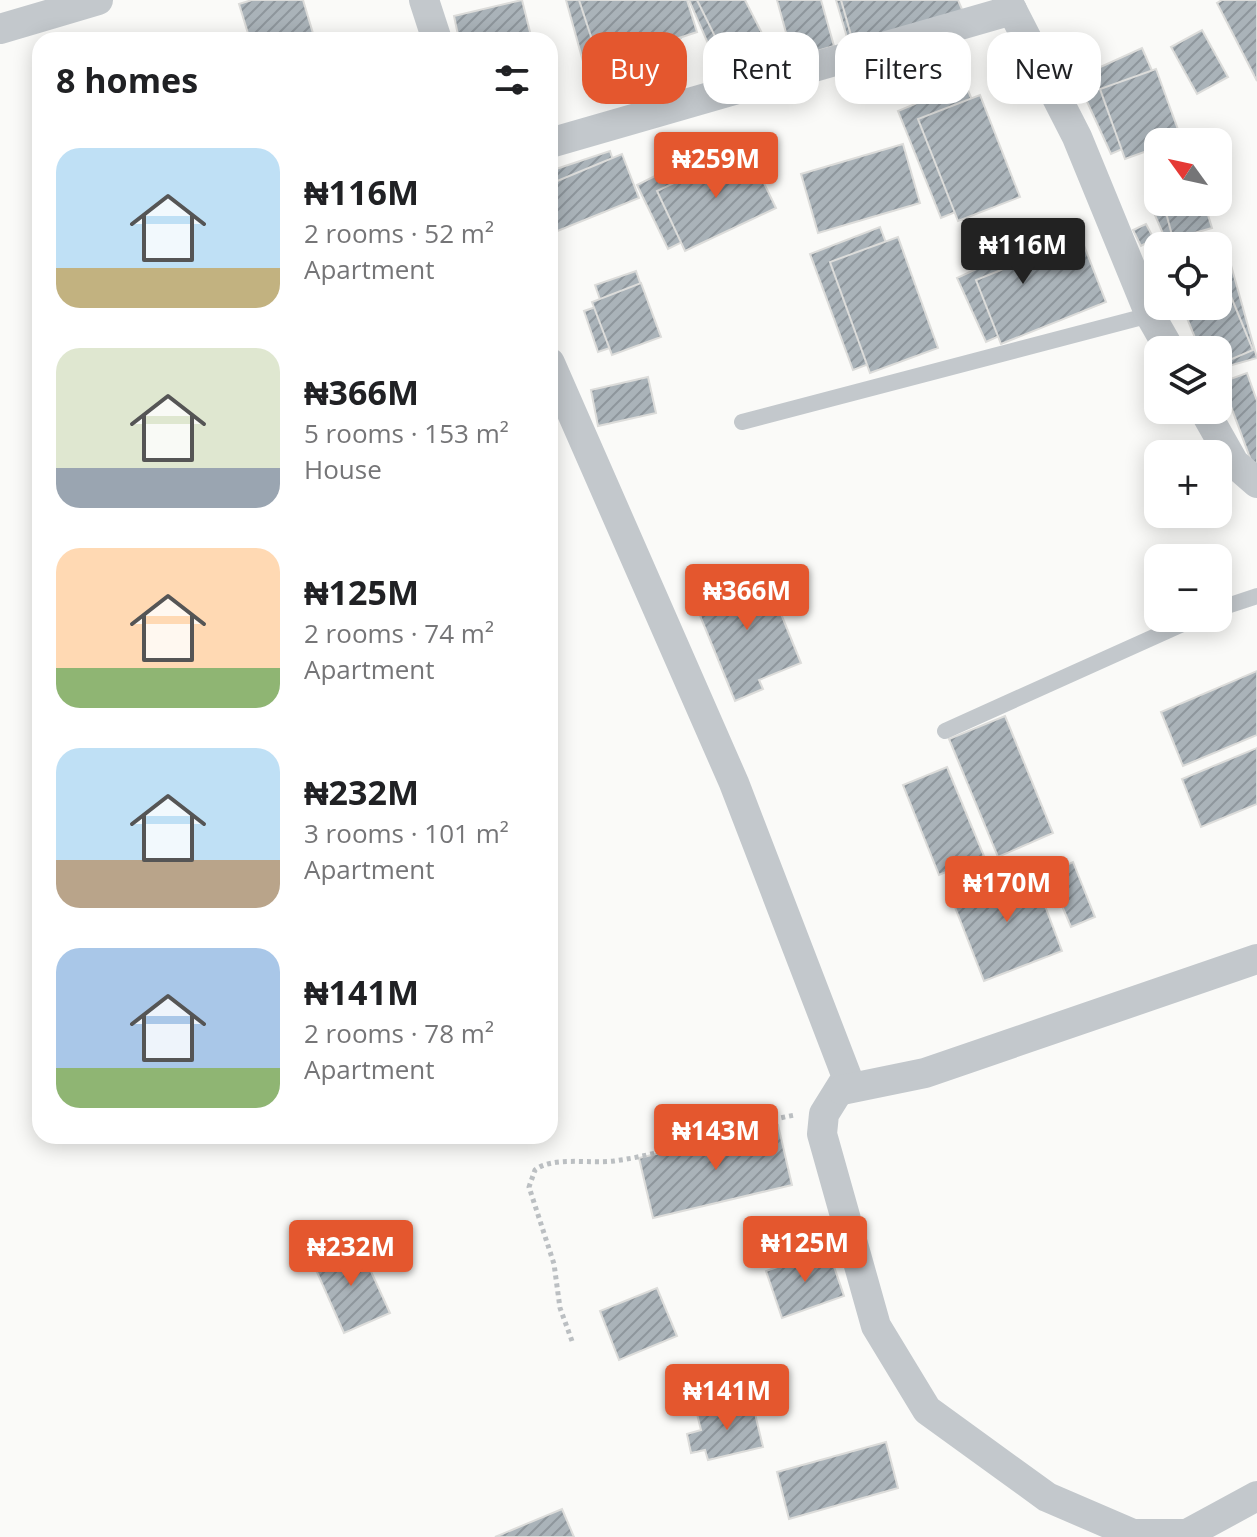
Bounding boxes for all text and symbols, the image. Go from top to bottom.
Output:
chip: Buy [582,32,687,104]
chip: Rent [703,32,819,104]
chip: Filters [835,32,971,104]
chip: New [987,32,1101,104]
text: 8 homes [56,57,198,103]
icon: filters [490,58,534,102]
north arrow [1144,128,1232,216]
map controls [1144,128,1232,632]
pin: ₦259M [660,132,772,200]
text: ₦259M [672,140,760,176]
text: ₦116M [304,169,419,215]
icon: home [120,180,216,276]
text: 2 rooms · 52 m² [304,215,494,251]
pin: ₦116M [967,218,1079,286]
text: ₦116M [979,226,1067,262]
button: locate [1144,232,1232,320]
text: Apartment [304,251,435,287]
button: layers [1144,336,1232,424]
text: ₦366M [304,369,419,415]
icon: home [120,380,216,476]
text: 5 rooms · 153 m² [304,415,509,451]
button: + [1144,440,1232,528]
text: House [304,451,382,487]
button: − [1144,544,1232,632]
pin: ₦366M [691,564,803,632]
text: ₦125M [304,569,419,615]
text: ₦366M [703,572,791,608]
icon: home [120,580,216,676]
text: 2 rooms · 74 m² [304,615,494,651]
text: Apartment [304,651,435,687]
text: ₦232M [304,769,419,815]
icon: home [120,780,216,876]
text: 3 rooms · 101 m² [304,815,509,851]
text: Apartment [304,851,435,887]
pin: ₦170M [951,856,1063,924]
text: ₦170M [963,864,1051,900]
text: ₦141M [304,969,419,1015]
icon: home [120,980,216,1076]
text: 2 rooms · 78 m² [304,1015,494,1051]
text: Apartment [304,1051,435,1087]
pin: ₦143M [660,1104,772,1172]
text: ₦143M [672,1112,760,1148]
pin: ₦125M [749,1216,861,1284]
pin: ₦232M [295,1220,407,1288]
text: ₦125M [761,1224,849,1260]
text: ₦232M [307,1228,395,1264]
pin: ₦141M [671,1364,783,1432]
text: ₦141M [683,1372,771,1408]

